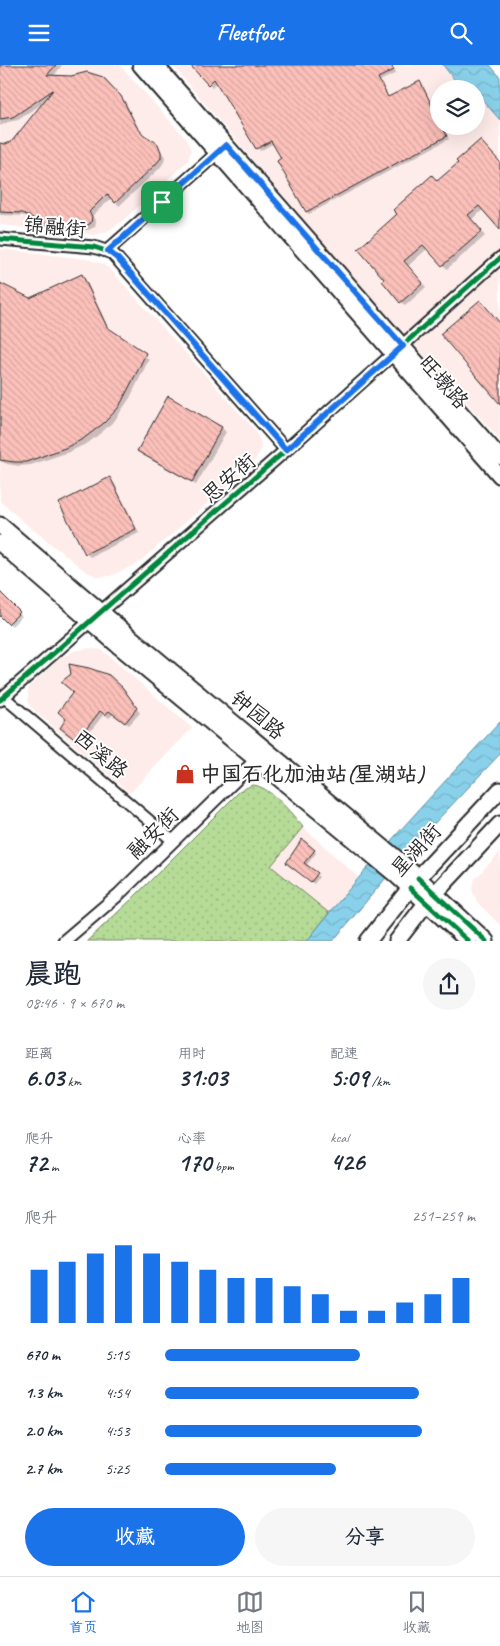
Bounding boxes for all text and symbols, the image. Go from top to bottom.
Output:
icon: menu [25,19,53,47]
text: Fleetfoot [217,19,283,47]
icon: search [447,19,475,47]
map controls [430,80,485,135]
button: layers [430,80,485,135]
pin [141,181,183,223]
icon: arrive [148,188,176,216]
street label: 锦融街 [22,211,88,243]
street label: 旺墩路 [414,350,474,414]
street label: 思安街 [197,448,261,508]
street label: 钟园路 [226,685,290,745]
street label: 西溪路 [69,724,133,784]
place label: 中国石化加油站(星湖站) [200,761,426,787]
shop icon: 中国石化加油站(星湖站) [174,763,196,785]
street label: 融安街 [122,802,184,864]
street label: 星湖街 [385,818,447,882]
text: 晨跑 [25,956,81,991]
button: share [423,958,475,1010]
text: 08:46 · 9 × 670 m [25,993,124,1013]
text: 距离 [25,1045,53,1062]
text: 用时 [178,1045,206,1062]
text: 配速 [330,1045,358,1062]
text: 6.03 [25,1062,64,1094]
text: 31:03 [178,1062,228,1094]
text: 5:09 [330,1062,368,1094]
text: km [64,1073,81,1090]
text: /km [368,1073,390,1090]
text: kcal [330,1129,349,1146]
text: 爬升 [25,1130,53,1147]
text: 心率 [178,1130,206,1147]
text: 426 [330,1146,365,1178]
text: 72 [25,1147,47,1179]
text: 170 [178,1147,211,1179]
text: m [47,1158,59,1175]
text: bpm [211,1158,234,1175]
text: 251–259 m [412,1206,475,1226]
text: 爬升 [25,1208,57,1228]
text: 670 m [25,1345,60,1365]
text: 5:15 [105,1345,130,1365]
text: 1.3 km [25,1383,62,1403]
text: 4:54 [105,1383,130,1403]
text: 2.0 km [25,1421,62,1441]
text: 4:53 [105,1421,130,1441]
text: 2.7 km [25,1459,62,1479]
text: 5:25 [105,1459,130,1479]
button: 收藏 [25,1508,245,1566]
button: 分享 [255,1508,475,1566]
tab: 首页 [69,1588,97,1636]
tab: 地图 [236,1588,264,1636]
tab: 收藏 [403,1588,431,1636]

